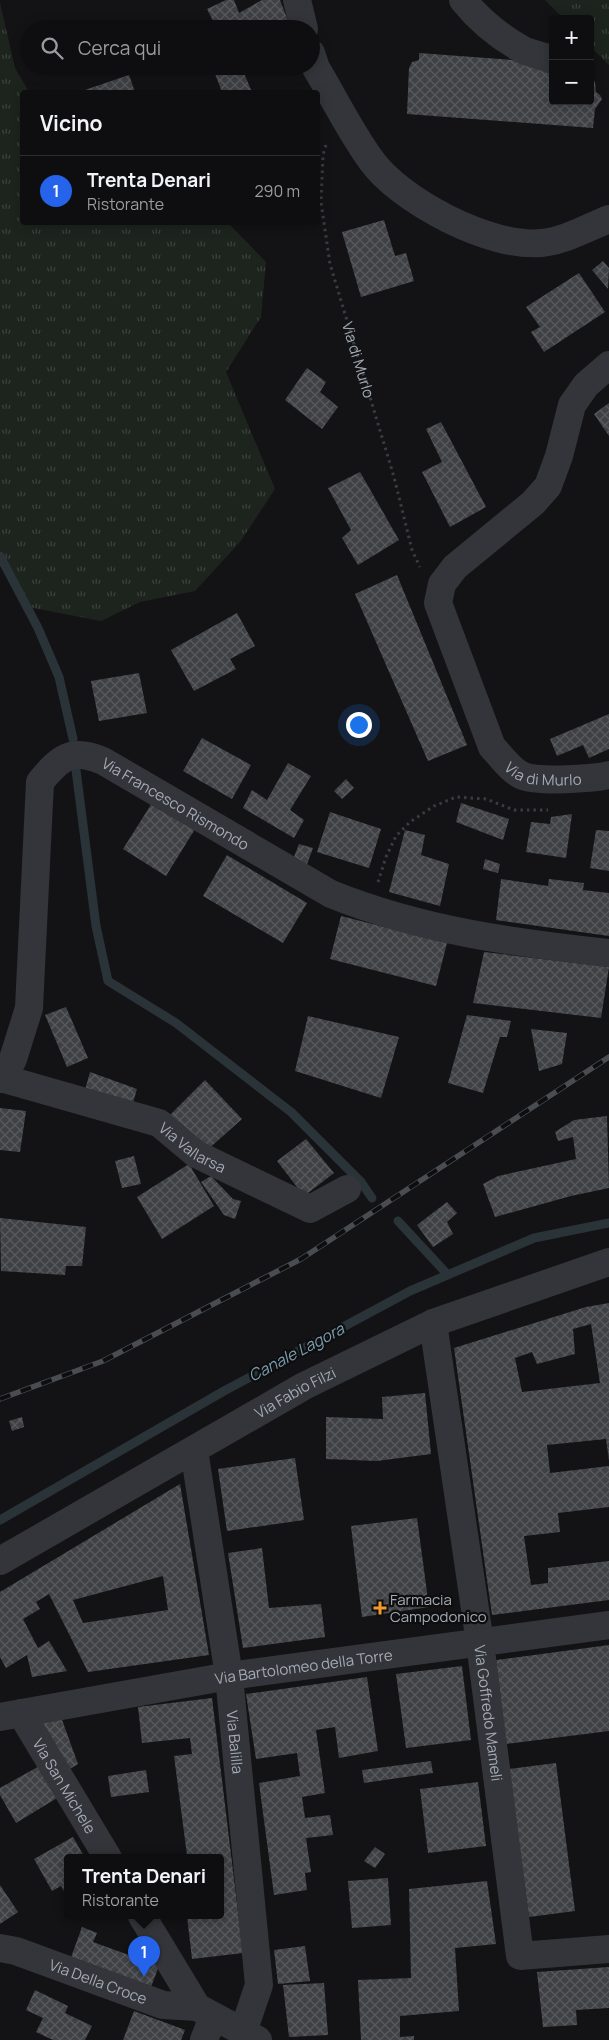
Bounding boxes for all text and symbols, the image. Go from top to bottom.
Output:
map controls [549,15,594,105]
button: + [549,15,594,60]
search box [20,20,320,75]
icon: search [38,34,66,62]
text: Cerca qui [78,35,161,61]
button: − [549,60,594,105]
text: Vicino [40,109,103,137]
text: Trenta Denari [87,167,211,193]
text: 1 [52,180,60,202]
text: 290 m [254,180,300,202]
text: Ristorante [87,193,164,215]
street label: Via di Murlo [337,319,380,400]
your location [346,712,372,738]
street label: Via Francesco Rismondo [98,752,253,855]
street label: Via di Murlo [500,757,582,790]
street label: Via Vallarsa [155,1117,229,1177]
water label: Canale Lagora [244,1317,349,1386]
street label: Via Fabio Filzi [251,1362,339,1423]
place label: Farmacia Campodonico [390,1589,487,1627]
marker: Farmacia Campodonico [374,1602,386,1614]
street label: Via Bartolomeo della Torre [213,1644,394,1689]
street label: Via Goffredo Mameli [470,1644,508,1782]
street label: Via Balilla [222,1709,249,1775]
street label: Via San Michele [28,1734,102,1838]
popup [64,1854,224,1919]
text: Trenta Denari [82,1863,206,1889]
text: Ristorante [82,1889,159,1911]
pin: 1 [128,1936,160,1977]
street label: Via Della Croce [47,1954,150,2009]

